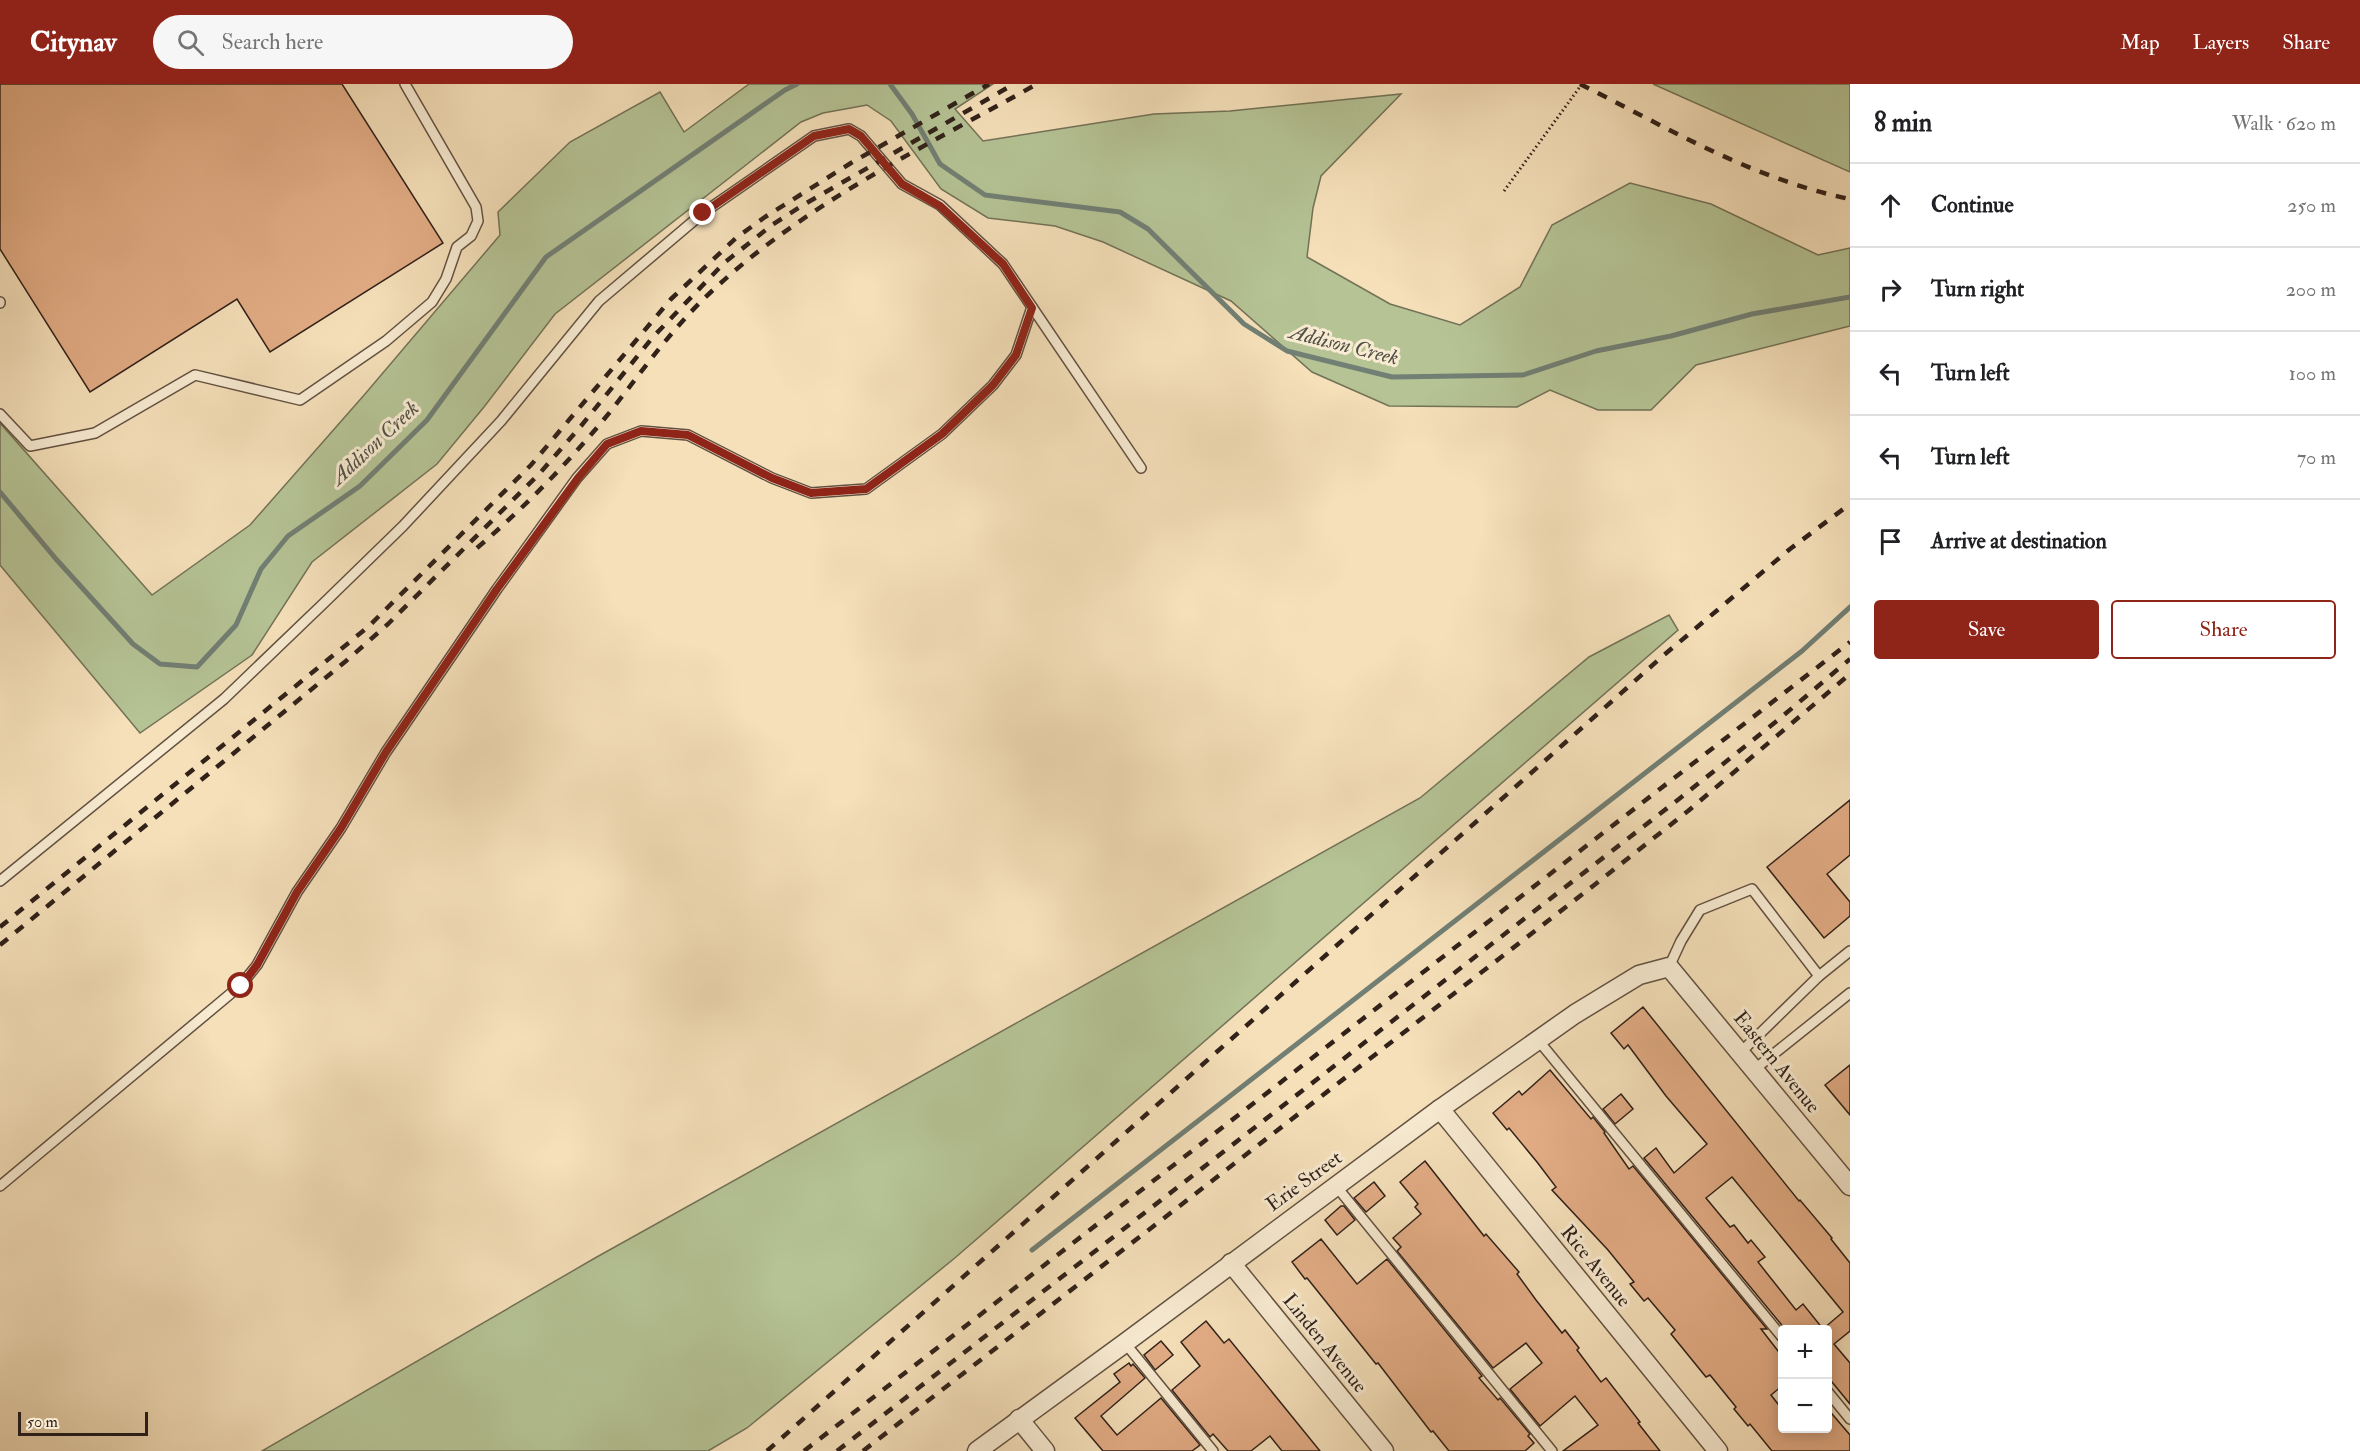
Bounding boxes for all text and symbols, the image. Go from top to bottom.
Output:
search box [153,15,573,69]
text: Citynav [30,25,117,60]
icon: search [174,26,207,59]
text: Search here [222,28,323,56]
text: Map [2120,29,2160,56]
text: Layers [2193,29,2249,56]
text: Share [2282,29,2330,56]
text: 8 min [1874,107,1932,139]
text: Walk · 620 m [2232,111,2336,136]
icon: ahead [1874,189,1907,222]
text: Continue [1931,191,2014,219]
text: 250 m [2287,193,2336,218]
route end [689,199,715,225]
icon: right [1874,273,1907,306]
text: Turn right [1931,275,2024,303]
text: 200 m [2286,277,2336,302]
water label: Addison Creek [1285,318,1401,372]
icon: left [1874,357,1907,390]
text: Turn left [1931,359,2010,387]
text: 100 m [2289,361,2336,386]
water label: Addison Creek [324,395,425,492]
icon: left [1874,441,1907,474]
text: Turn left [1931,443,2010,471]
text: 70 m [2297,445,2336,470]
icon: arrive [1874,525,1907,558]
text: Arrive at destination [1931,527,2107,555]
button: Save [1874,600,2099,659]
button: Share [2111,600,2336,659]
route start [227,972,253,998]
street label: Eastern Avenue [1728,1006,1826,1118]
street label: Erie Street [1261,1145,1347,1217]
street label: Rice Avenue [1555,1220,1637,1312]
street label: Linden Avenue [1277,1288,1373,1398]
map controls [1778,1325,1832,1433]
button: + [1778,1325,1832,1379]
button: − [1778,1379,1832,1433]
scale bar [18,1409,148,1436]
text: 50 m [27,1412,58,1432]

